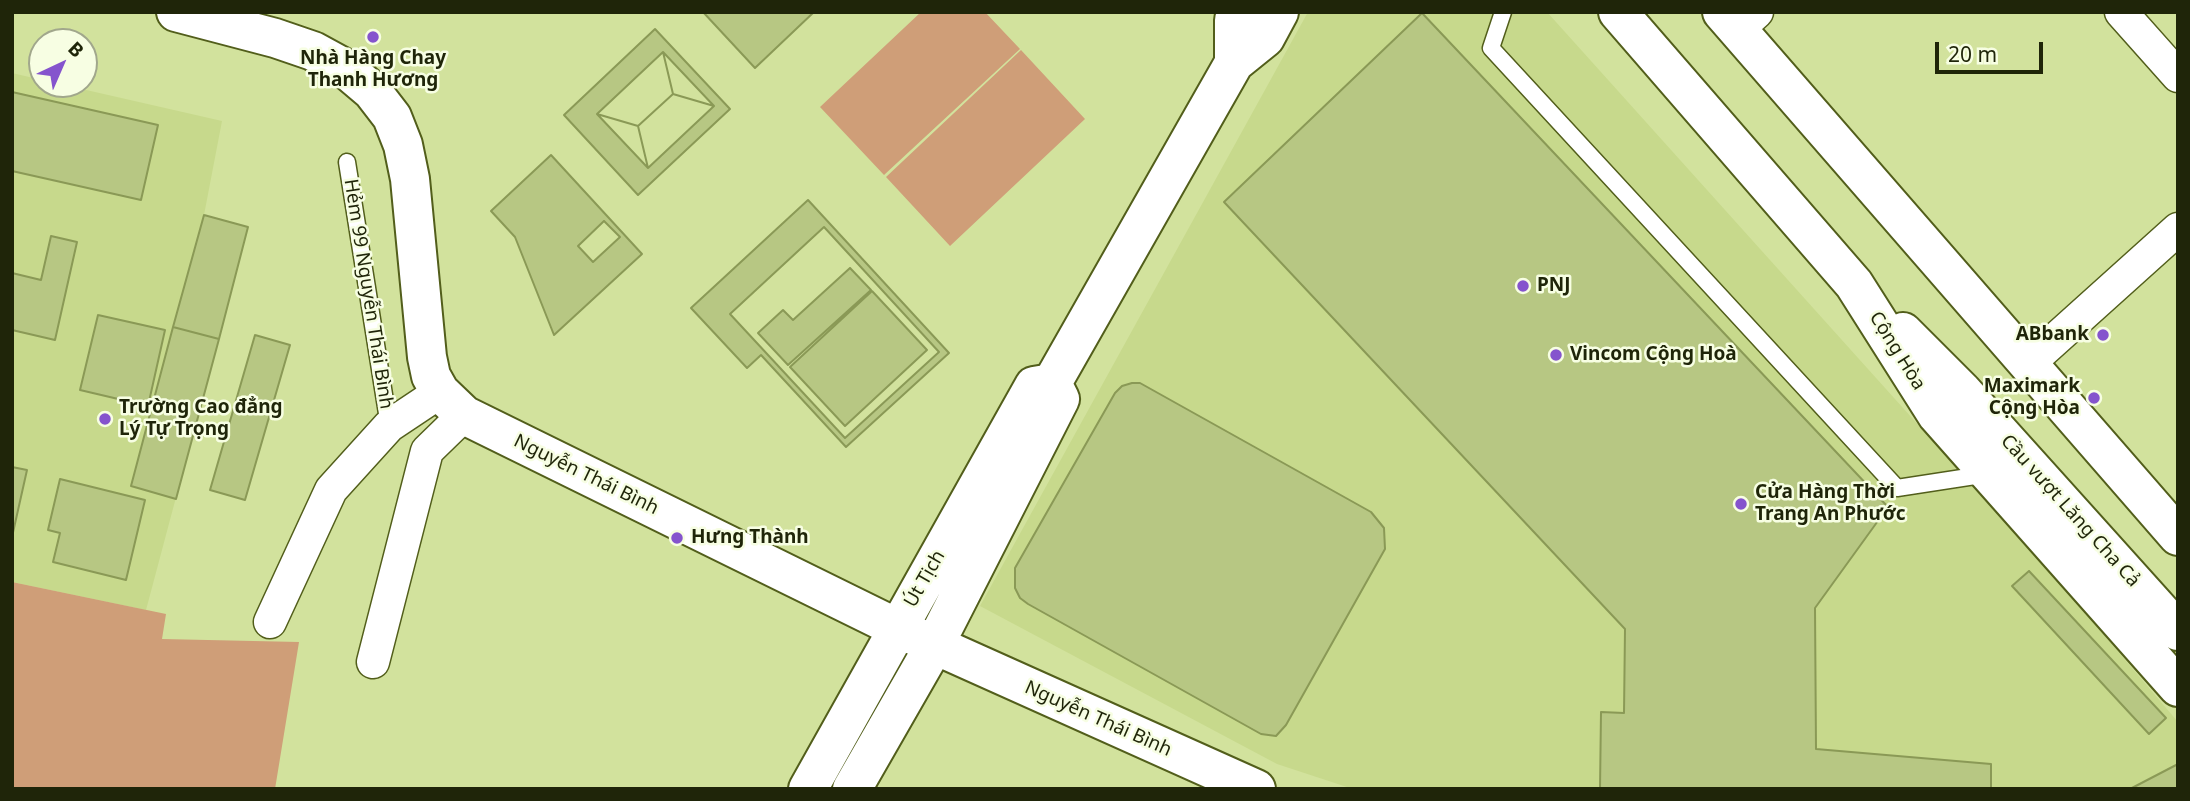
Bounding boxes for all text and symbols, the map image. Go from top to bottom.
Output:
north arrow [28,28,98,98]
scale bar [1938,28,2046,72]
marker: Nhà Hàng Chay Thanh Hương [365,29,381,45]
text: B [63,36,90,63]
text: 20 m [1948,40,1997,68]
place label: Nhà Hàng Chay Thanh Hương [300,48,446,92]
street label: Hẻm 99 Nguyễn Thái Bình [339,177,397,411]
place label: PNJ [1537,275,1571,297]
marker: PNJ [1515,278,1531,294]
street label: Cộng Hòa [1864,308,1930,394]
place label: ABbank [2016,324,2089,346]
marker: ABbank [2095,327,2111,343]
place label: Vincom Cộng Hoà [1570,344,1737,366]
marker: Vincom Cộng Hoà [1548,347,1564,363]
place label: Maximark Cộng Hòa [1984,376,2080,420]
marker: Maximark Cộng Hòa [2086,390,2102,406]
place label: Trường Cao đẳng Lý Tự Trọng [119,397,283,441]
marker: Trường Cao đẳng Lý Tự Trọng [97,411,113,427]
street label: Nguyễn Thái Bình [510,430,662,520]
street label: Cầu vượt Lăng Cha Cả [1996,430,2144,592]
place label: Cửa Hàng Thời Trang An Phước [1755,482,1906,526]
marker: Cửa Hàng Thời Trang An Phước [1733,496,1749,512]
place label: Hưng Thành [691,527,809,549]
marker: Hưng Thành [669,530,685,546]
street label: Út Tịch [900,546,950,612]
street label: Nguyễn Thái Bình [1021,676,1175,762]

